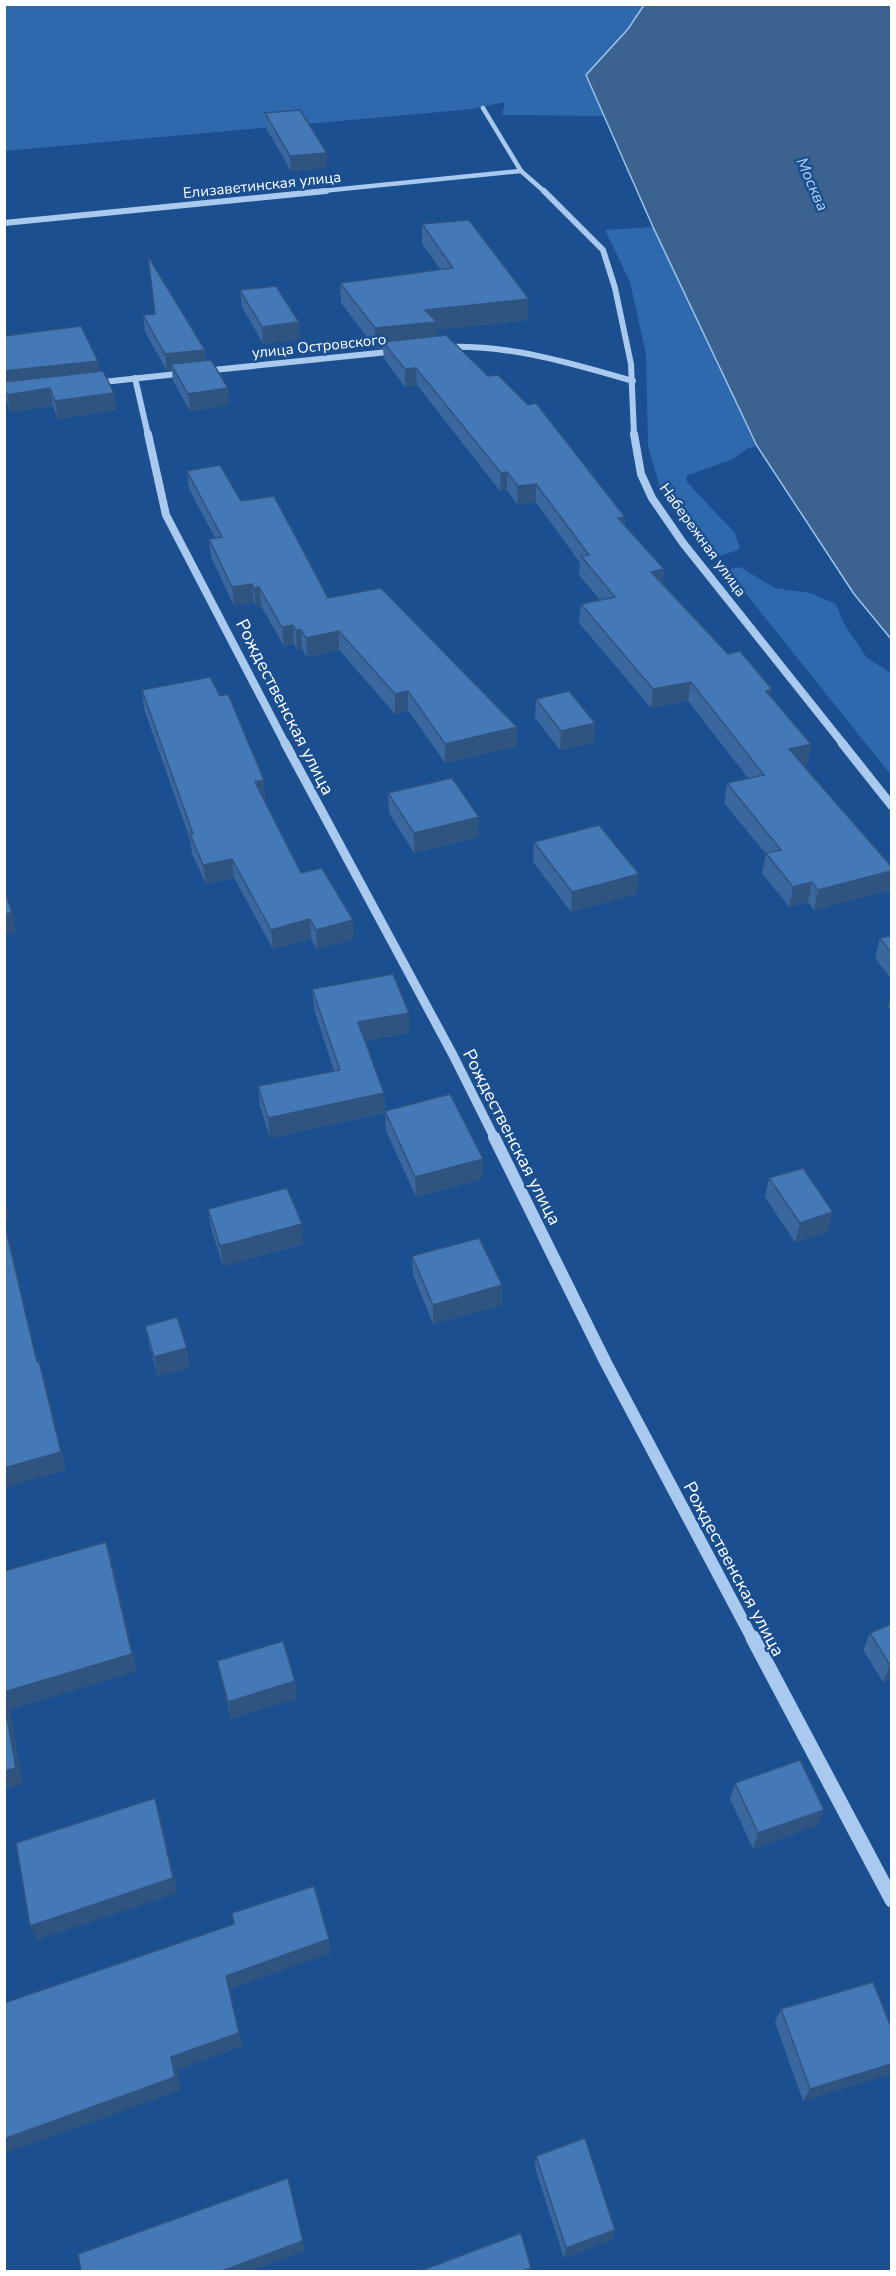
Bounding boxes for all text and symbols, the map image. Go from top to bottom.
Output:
water label: Москва [791,154,834,215]
street label: Елизаветинская улица [182,167,342,203]
street label: улица Островского [251,329,387,363]
street label: Набережная улица [655,479,751,601]
street label: Рождественская улица [230,615,340,799]
street label: Рождественская улица [457,1045,567,1229]
street label: Рождественская улица [678,1477,790,1661]

